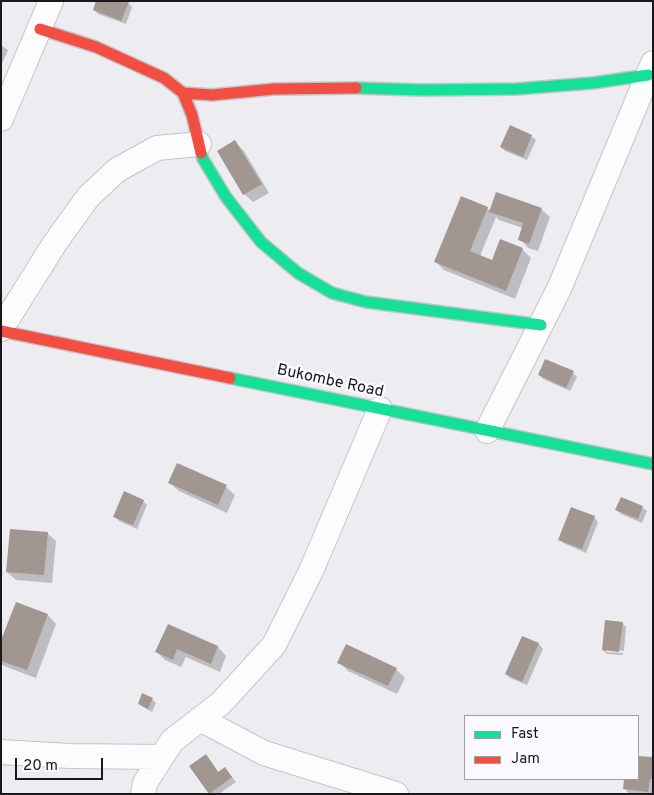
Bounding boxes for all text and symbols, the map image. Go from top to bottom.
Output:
street label: Bukombe Road [275,361,385,403]
legend [464,715,639,780]
text: Fast [511,725,539,744]
scale bar [18,748,105,780]
text: Jam [511,750,540,769]
text: 20 m [23,757,58,776]

